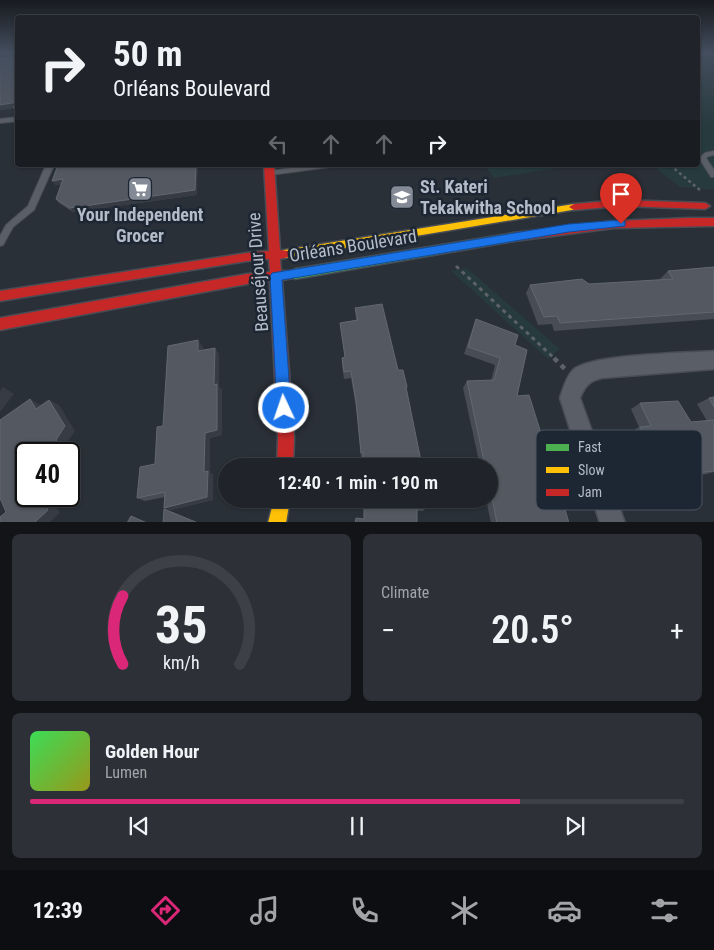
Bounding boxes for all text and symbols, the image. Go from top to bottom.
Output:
text: 50 m [113,34,182,75]
icon: right [30,35,95,100]
text: Orléans Boulevard [113,76,271,101]
icon: left [264,130,292,158]
icon: ahead [317,130,345,158]
icon: ahead [370,130,398,158]
icon: right [423,130,451,158]
pin [600,173,642,224]
supermarket icon: Your Independent Grocer [127,176,153,202]
place label: St. Kateri Tekakwitha School [420,176,556,218]
icon: arrive [607,180,635,208]
school or university icon: St. Kateri Tekakwitha School [389,184,415,210]
place label: Your Independent Grocer [77,204,204,246]
street label: Beauséjour Drive [243,212,272,332]
street label: Orléans Boulevard [288,225,418,266]
position arrow [257,381,309,433]
legend [536,430,702,510]
text: Fast [578,439,602,455]
speed limit sign: 40 [15,442,80,507]
text: Slow [578,462,605,478]
text: 12:40 · 1 min · 190 m [278,471,438,494]
text: Jam [578,484,602,500]
text: Climate [381,583,429,602]
text: 35 [155,595,208,656]
text: 20.5° [491,608,574,652]
text: − [381,614,395,647]
text: + [670,614,684,647]
text: km/h [163,652,200,673]
text: Golden Hour [105,740,199,763]
text: Lumen [105,763,147,782]
icon: previous [125,812,153,840]
icon: pause [343,812,371,840]
icon: next [561,812,589,840]
icon: directions [148,893,183,928]
icon: music [247,893,282,928]
icon: phone [347,893,382,928]
icon: climate [447,893,482,928]
icon: car [547,893,582,928]
icon: filters [647,893,682,928]
text: 12:39 [32,898,83,923]

